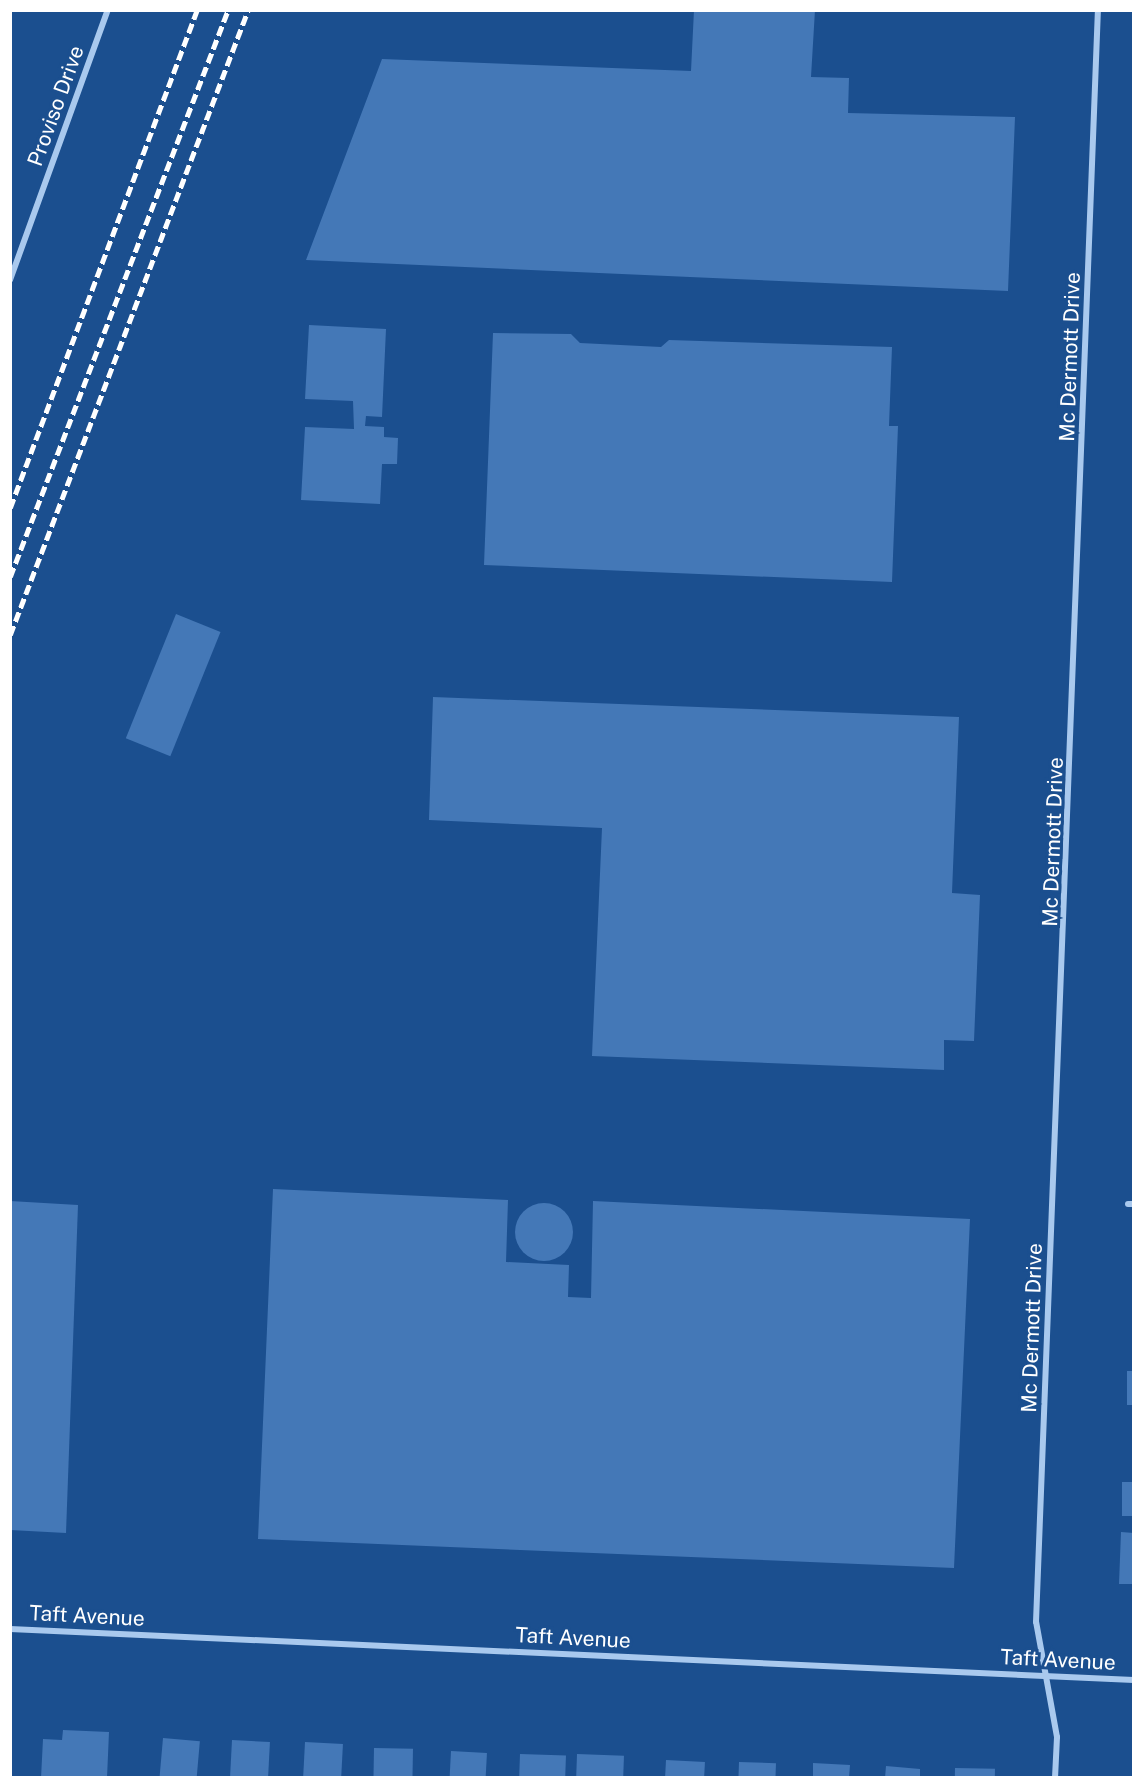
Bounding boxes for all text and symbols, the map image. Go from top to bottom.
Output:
street label: Proviso Drive [22,42,90,170]
street label: Mc Dermott Drive [1054,272,1086,442]
street label: Mc Dermott Drive [1037,757,1069,927]
street label: Mc Dermott Drive [1016,1243,1048,1413]
street label: Taft Avenue [29,1600,145,1632]
street label: Taft Avenue [515,1622,631,1654]
street label: Taft Avenue [1000,1644,1116,1676]

